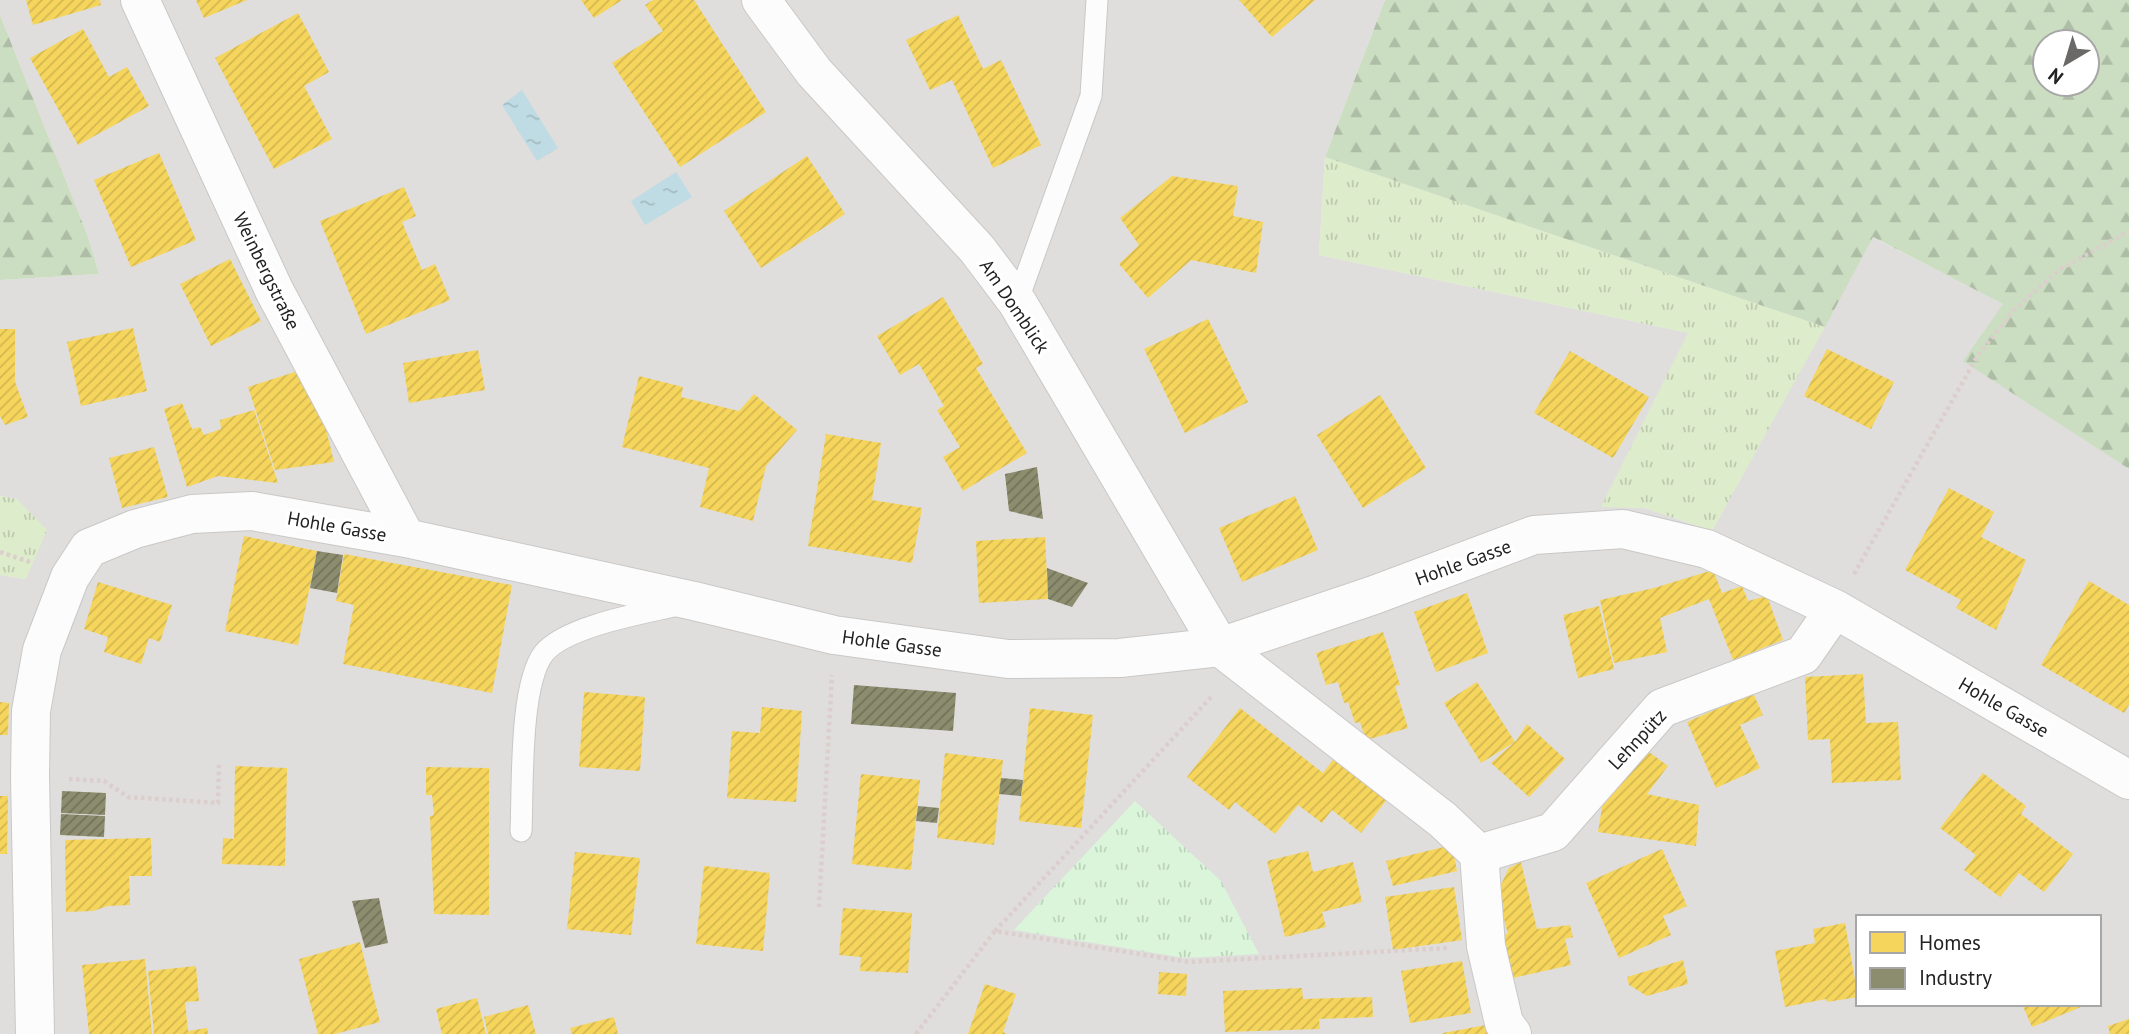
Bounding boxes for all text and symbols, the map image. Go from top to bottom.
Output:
north arrow [2031,28,2101,98]
text: N [2043,63,2068,90]
street label: Weinbergstraße [228,208,306,334]
street label: Am Domblick [975,254,1055,358]
street label: Hohle Gasse [286,505,388,547]
street label: Hohle Gasse [1412,534,1514,590]
street label: Hohle Gasse [841,624,943,662]
street label: Hohle Gasse [1955,672,2053,742]
street label: Lehnpütz [1603,704,1671,774]
legend [1856,915,2101,1006]
text: Homes [1919,929,1981,956]
text: Industry [1919,964,1992,991]

